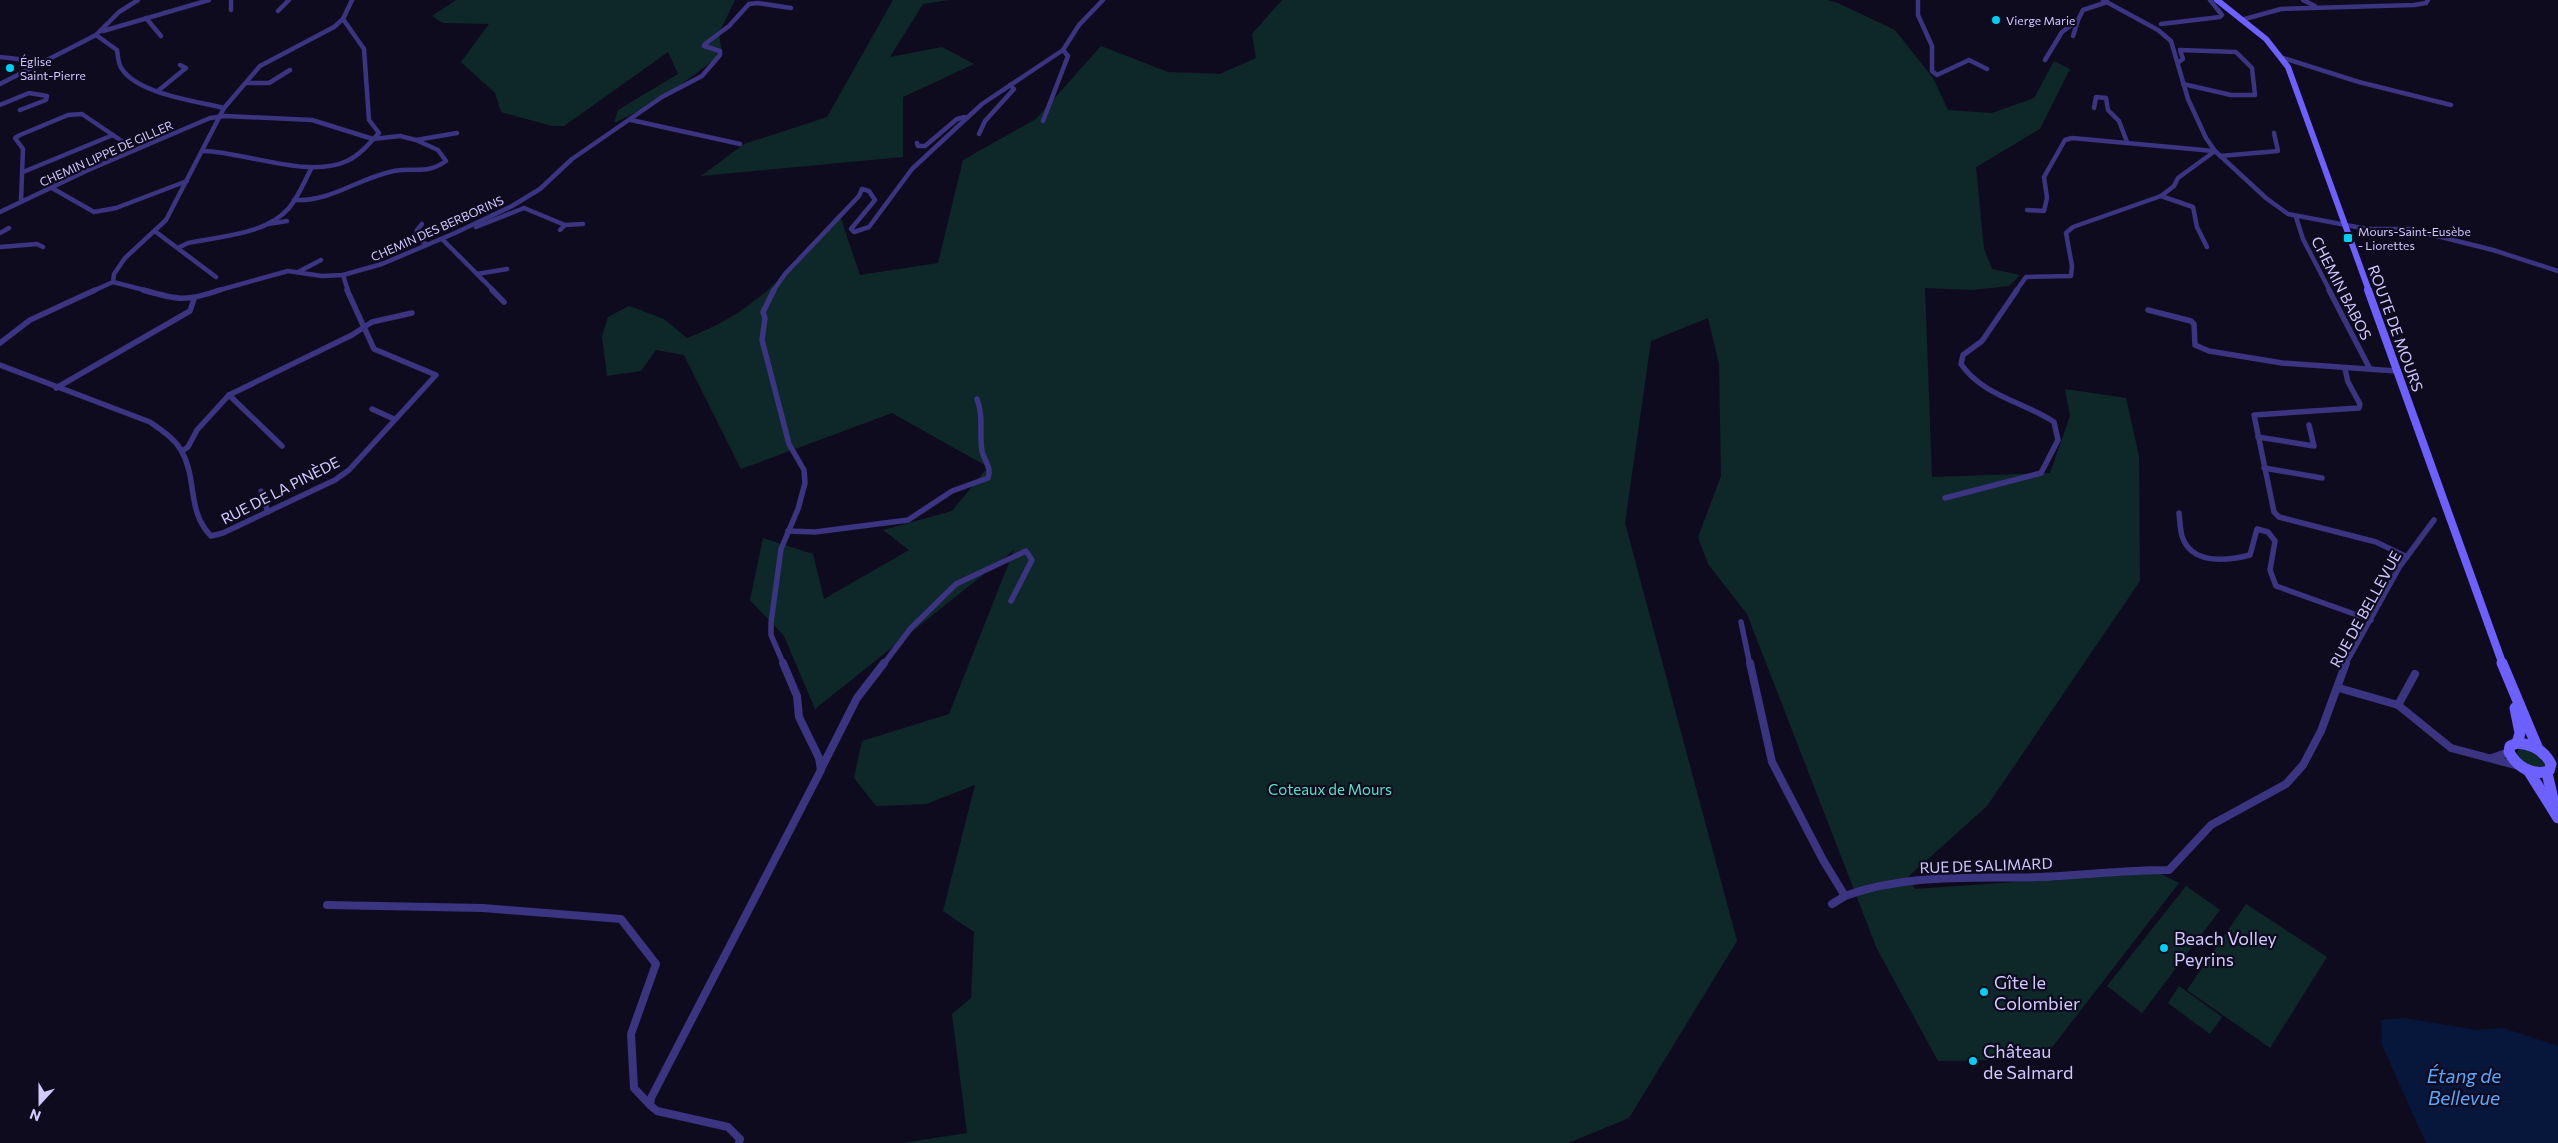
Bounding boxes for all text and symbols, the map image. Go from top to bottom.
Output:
place label: Vierge Marie [2006,13,2075,27]
marker: Vierge Marie [1990,14,2002,26]
place label: Église Saint-Pierre [20,54,86,82]
marker: Église Saint-Pierre [4,62,16,74]
street label: CHEMIN LIPPE DE GILLER [37,117,175,189]
street label: CHEMIN DES BERBORINS [368,192,506,264]
place label: Mours-Saint-Eusèbe - Liorettes [2358,224,2471,252]
marker: Mours-Saint-Eusèbe - Liorettes [2342,232,2354,244]
street label: CHEMIN BABOS [2308,233,2376,343]
street label: ROUTE DE MOURS [2365,262,2427,394]
street label: RUE DE LA PINÈDE [217,451,342,528]
street label: RUE DE BELLEVUE [2326,548,2404,670]
park label: Coteaux de Mours [1268,780,1392,798]
street label: RUE DE SALIMARD [1919,854,2053,876]
place label: Beach Volley Peyrins [2174,927,2277,970]
marker: Beach Volley Peyrins [2158,942,2170,954]
place label: Gîte le Colombier [1994,971,2080,1014]
marker: Gîte le Colombier [1978,986,1990,998]
place label: Château de Salmard [1983,1040,2073,1083]
marker: Château de Salmard [1967,1055,1979,1067]
water label: Étang de Bellevue [2427,1064,2501,1109]
north arrow [15,1078,65,1128]
text: N [27,1106,43,1125]

